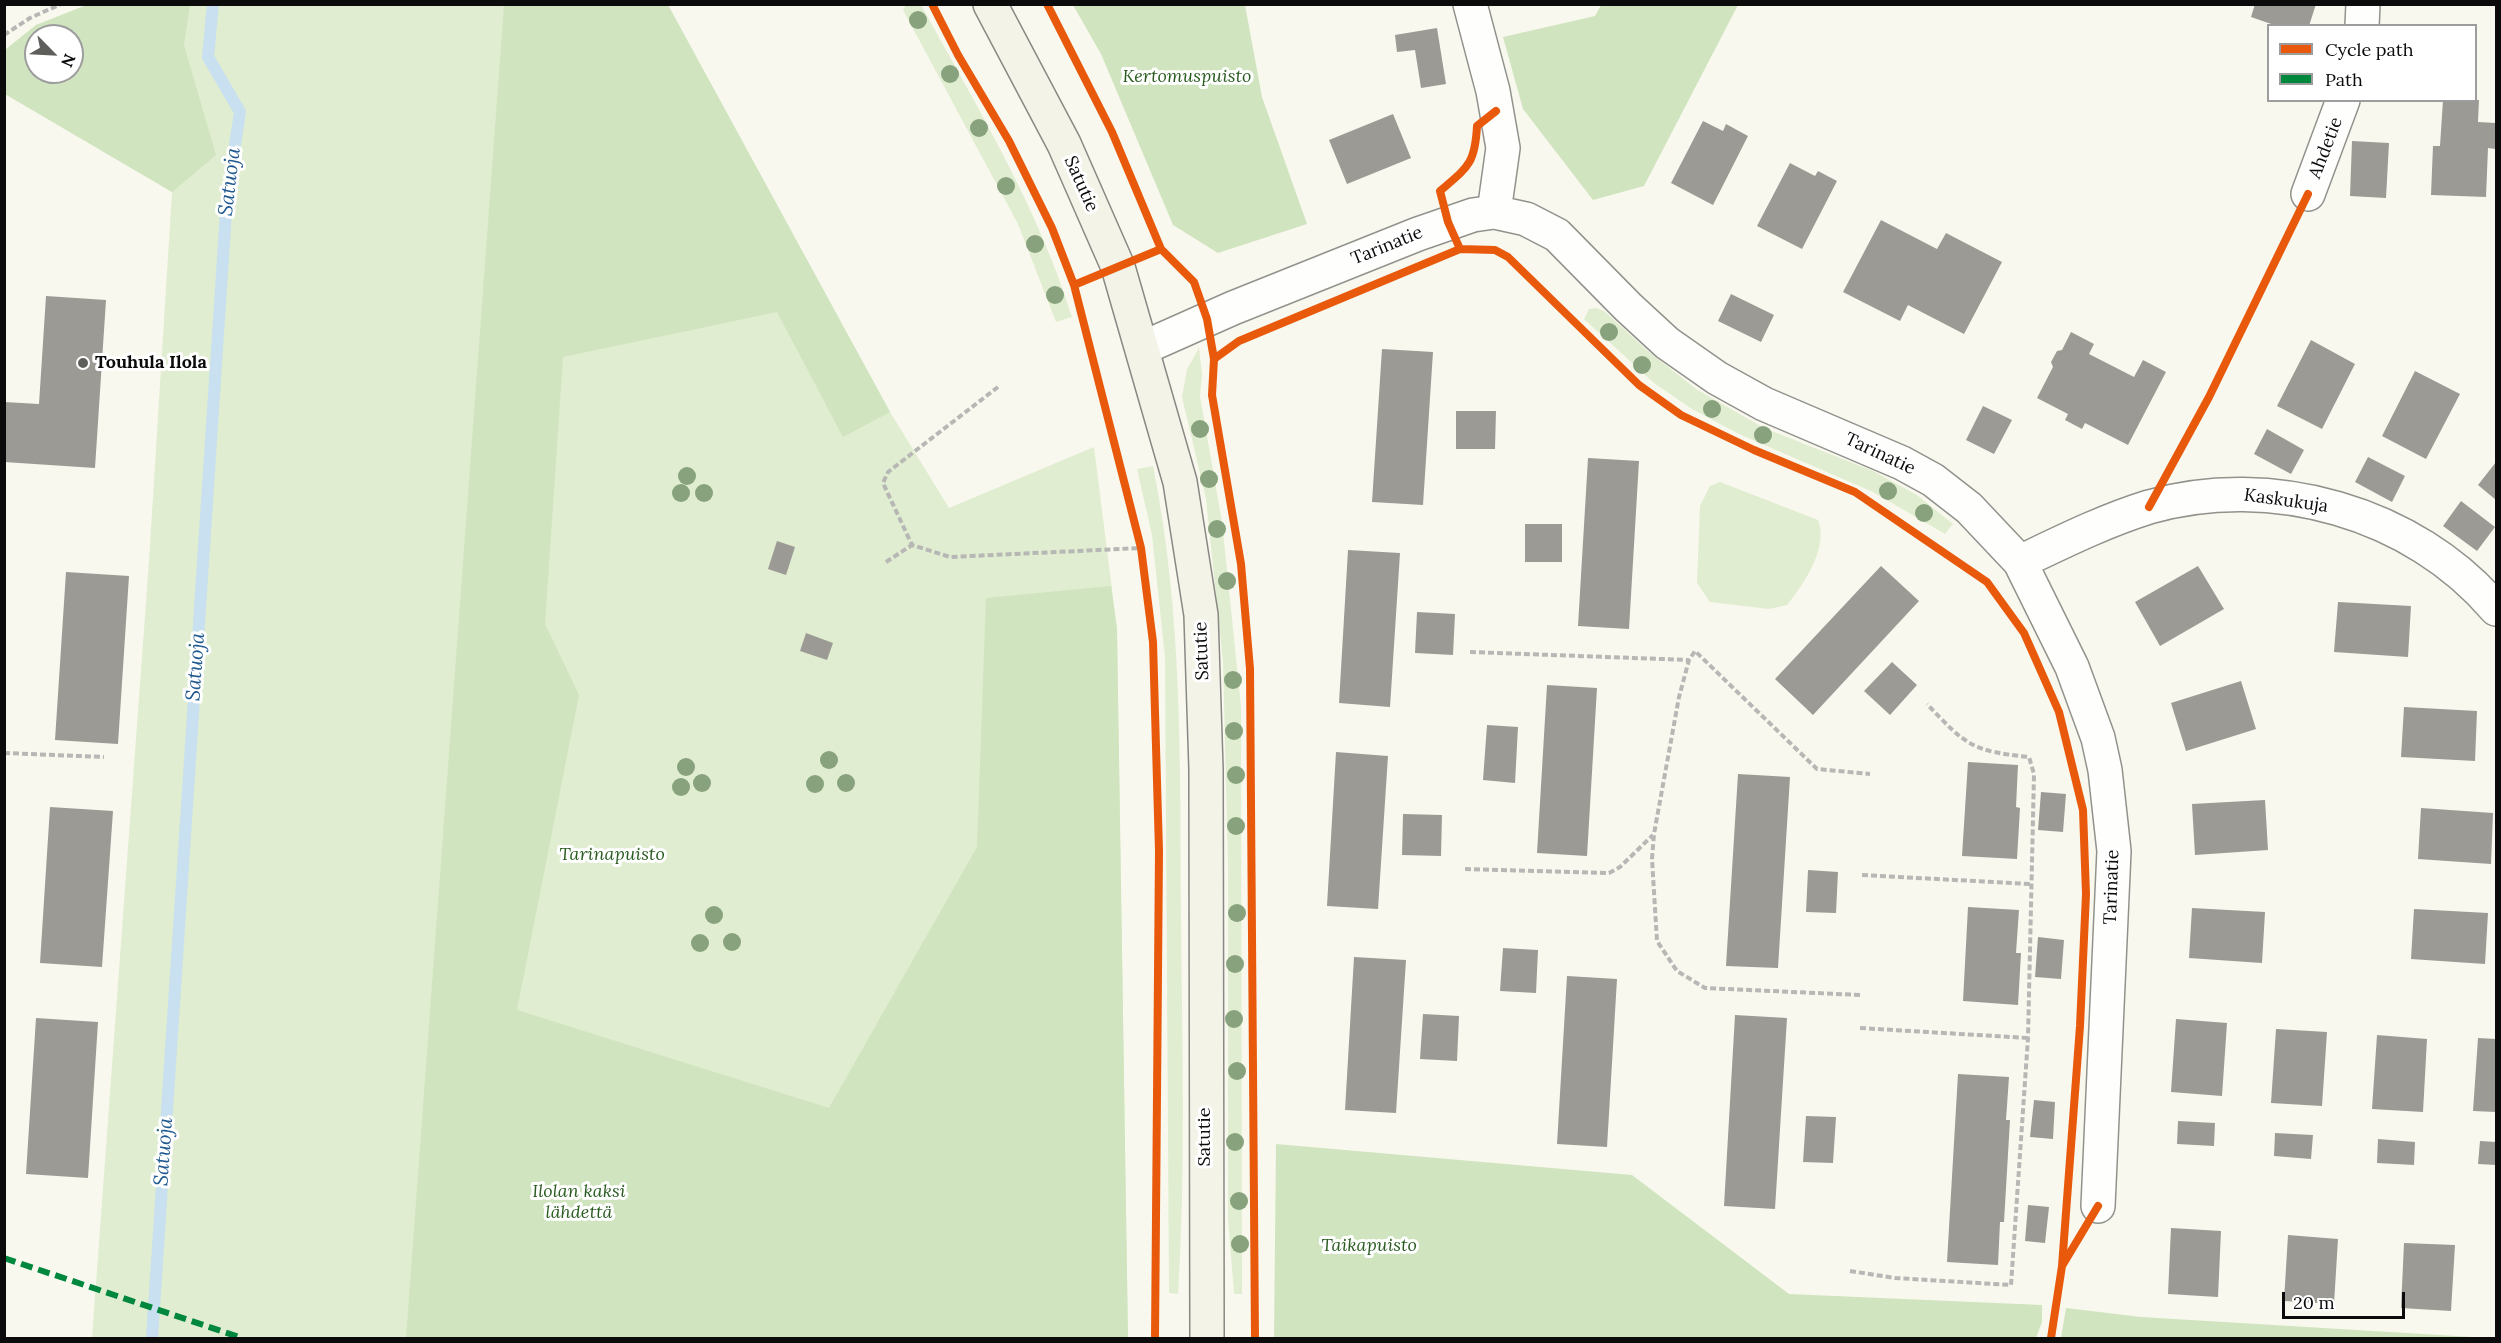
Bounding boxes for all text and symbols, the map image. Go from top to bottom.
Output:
north arrow [24,24,84,84]
legend [2267,24,2477,102]
text: Cycle path [2325,38,2414,61]
text: N [57,51,80,70]
park label: Kertomuspuisto [1123,66,1251,88]
text: Path [2325,68,2363,91]
street label: Ahdetie [2304,114,2348,182]
water label: Satuoja [214,147,246,217]
street label: Satutie [1059,153,1103,215]
street label: Tarinatie [1348,222,1426,270]
place label: Touhula Ilola [95,352,207,374]
marker: Touhula Ilola [76,356,90,370]
street label: Tarinatie [1841,428,1919,480]
street label: Kaskukuja [2243,484,2329,518]
street label: Satutie [1190,621,1214,681]
water label: Satuoja [182,632,210,702]
park label: Tarinapuisto [559,844,665,866]
street label: Tarinatie [2100,849,2124,925]
street label: Satutie [1194,1108,1216,1166]
water label: Satuoja [150,1117,178,1187]
park label: Ilolan kaksi lähdettä [532,1181,626,1224]
park label: Taikapuisto [1321,1235,1417,1257]
scale bar [2285,1280,2408,1318]
text: 20 m [2293,1291,2335,1314]

